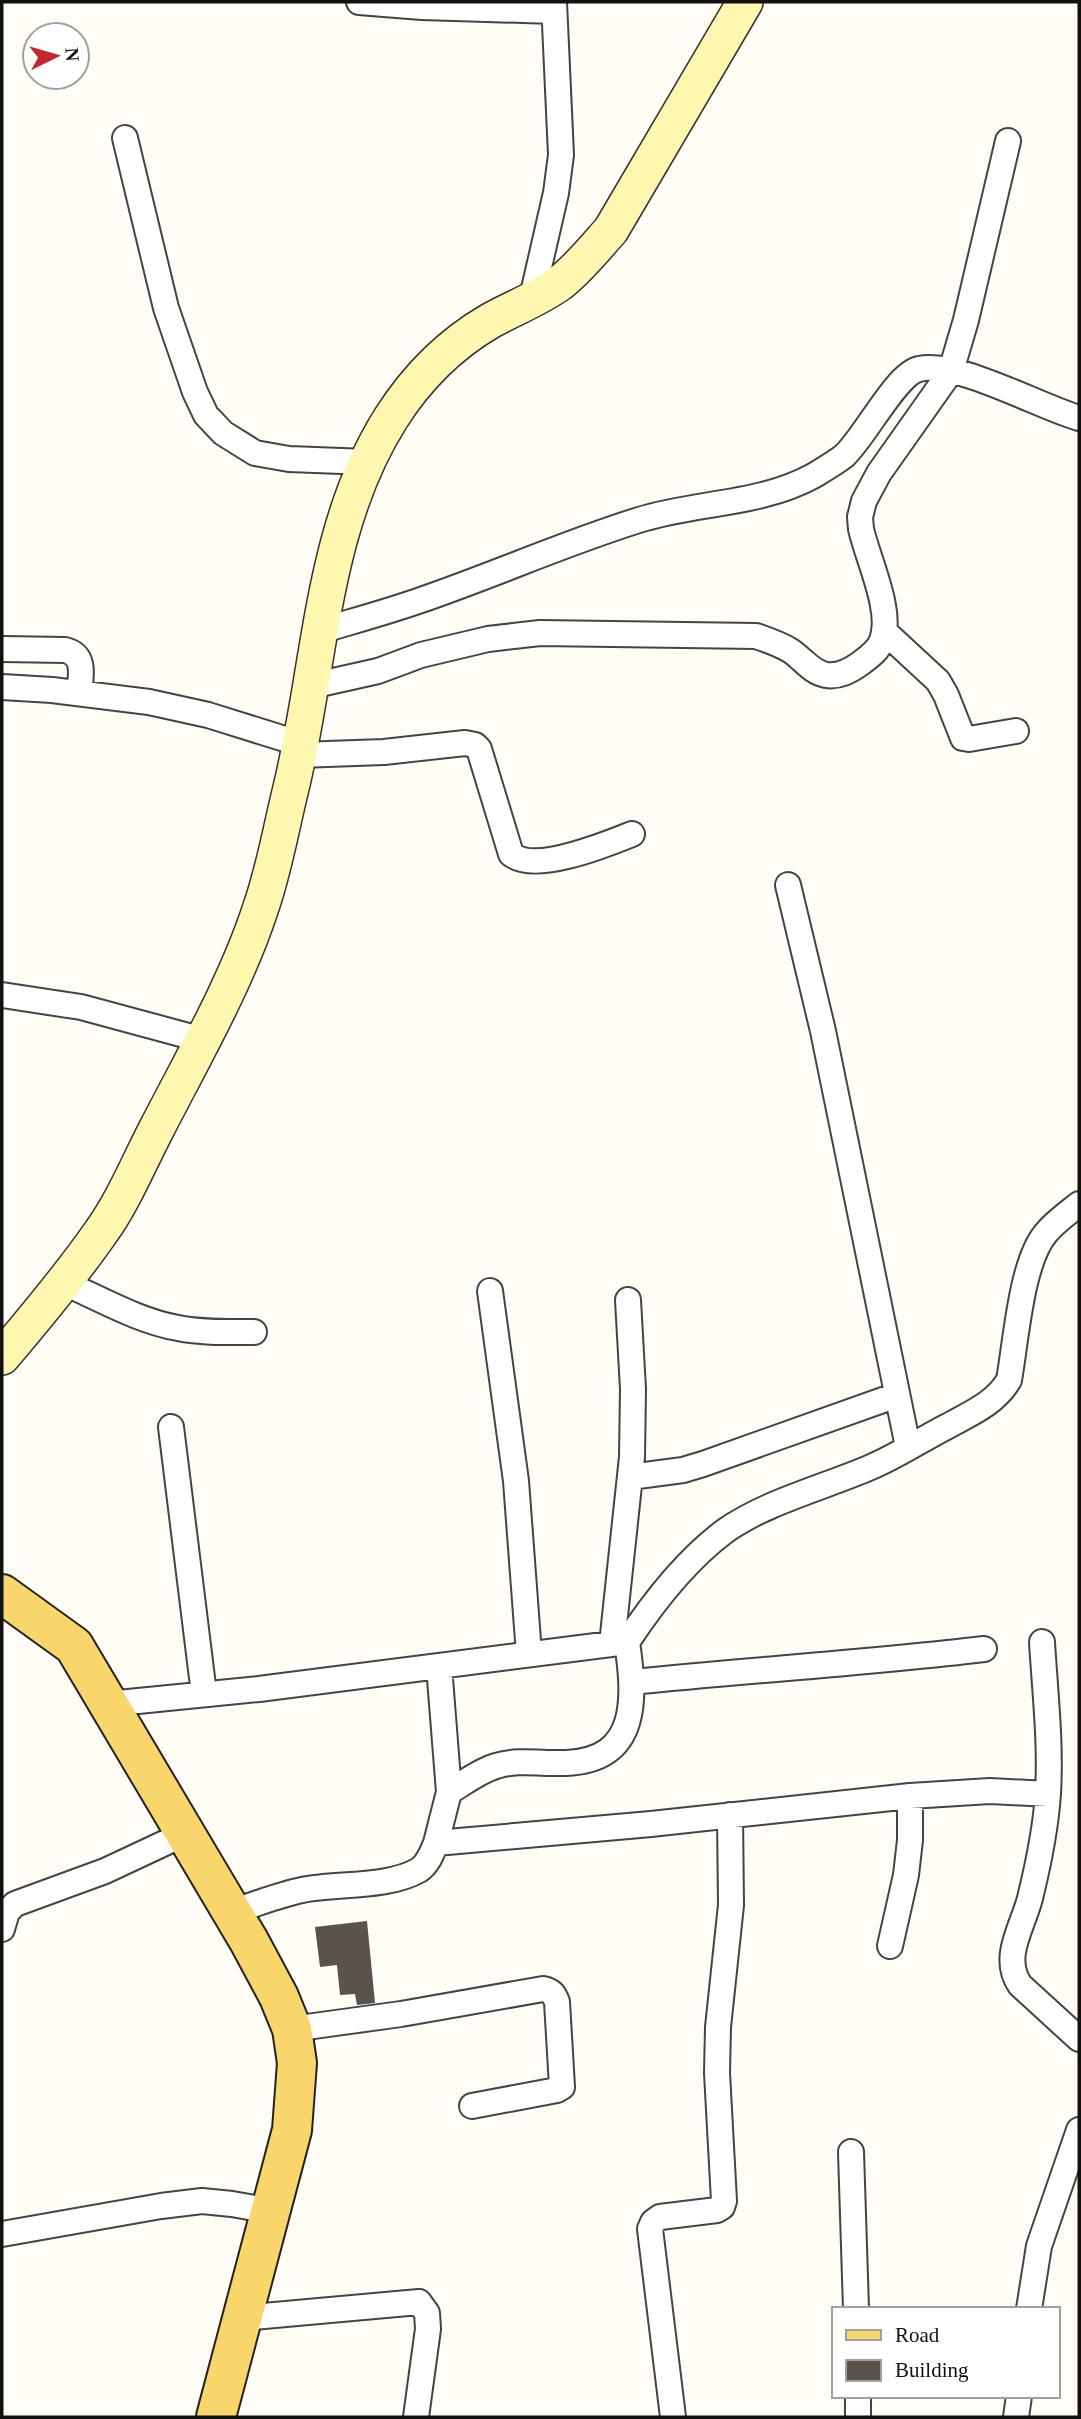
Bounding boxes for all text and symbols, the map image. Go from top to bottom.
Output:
north arrow [21,21,91,91]
text: N [61,47,84,63]
legend [832,2307,1060,2398]
text: Road [895,2323,940,2347]
text: Building [895,2358,969,2382]

